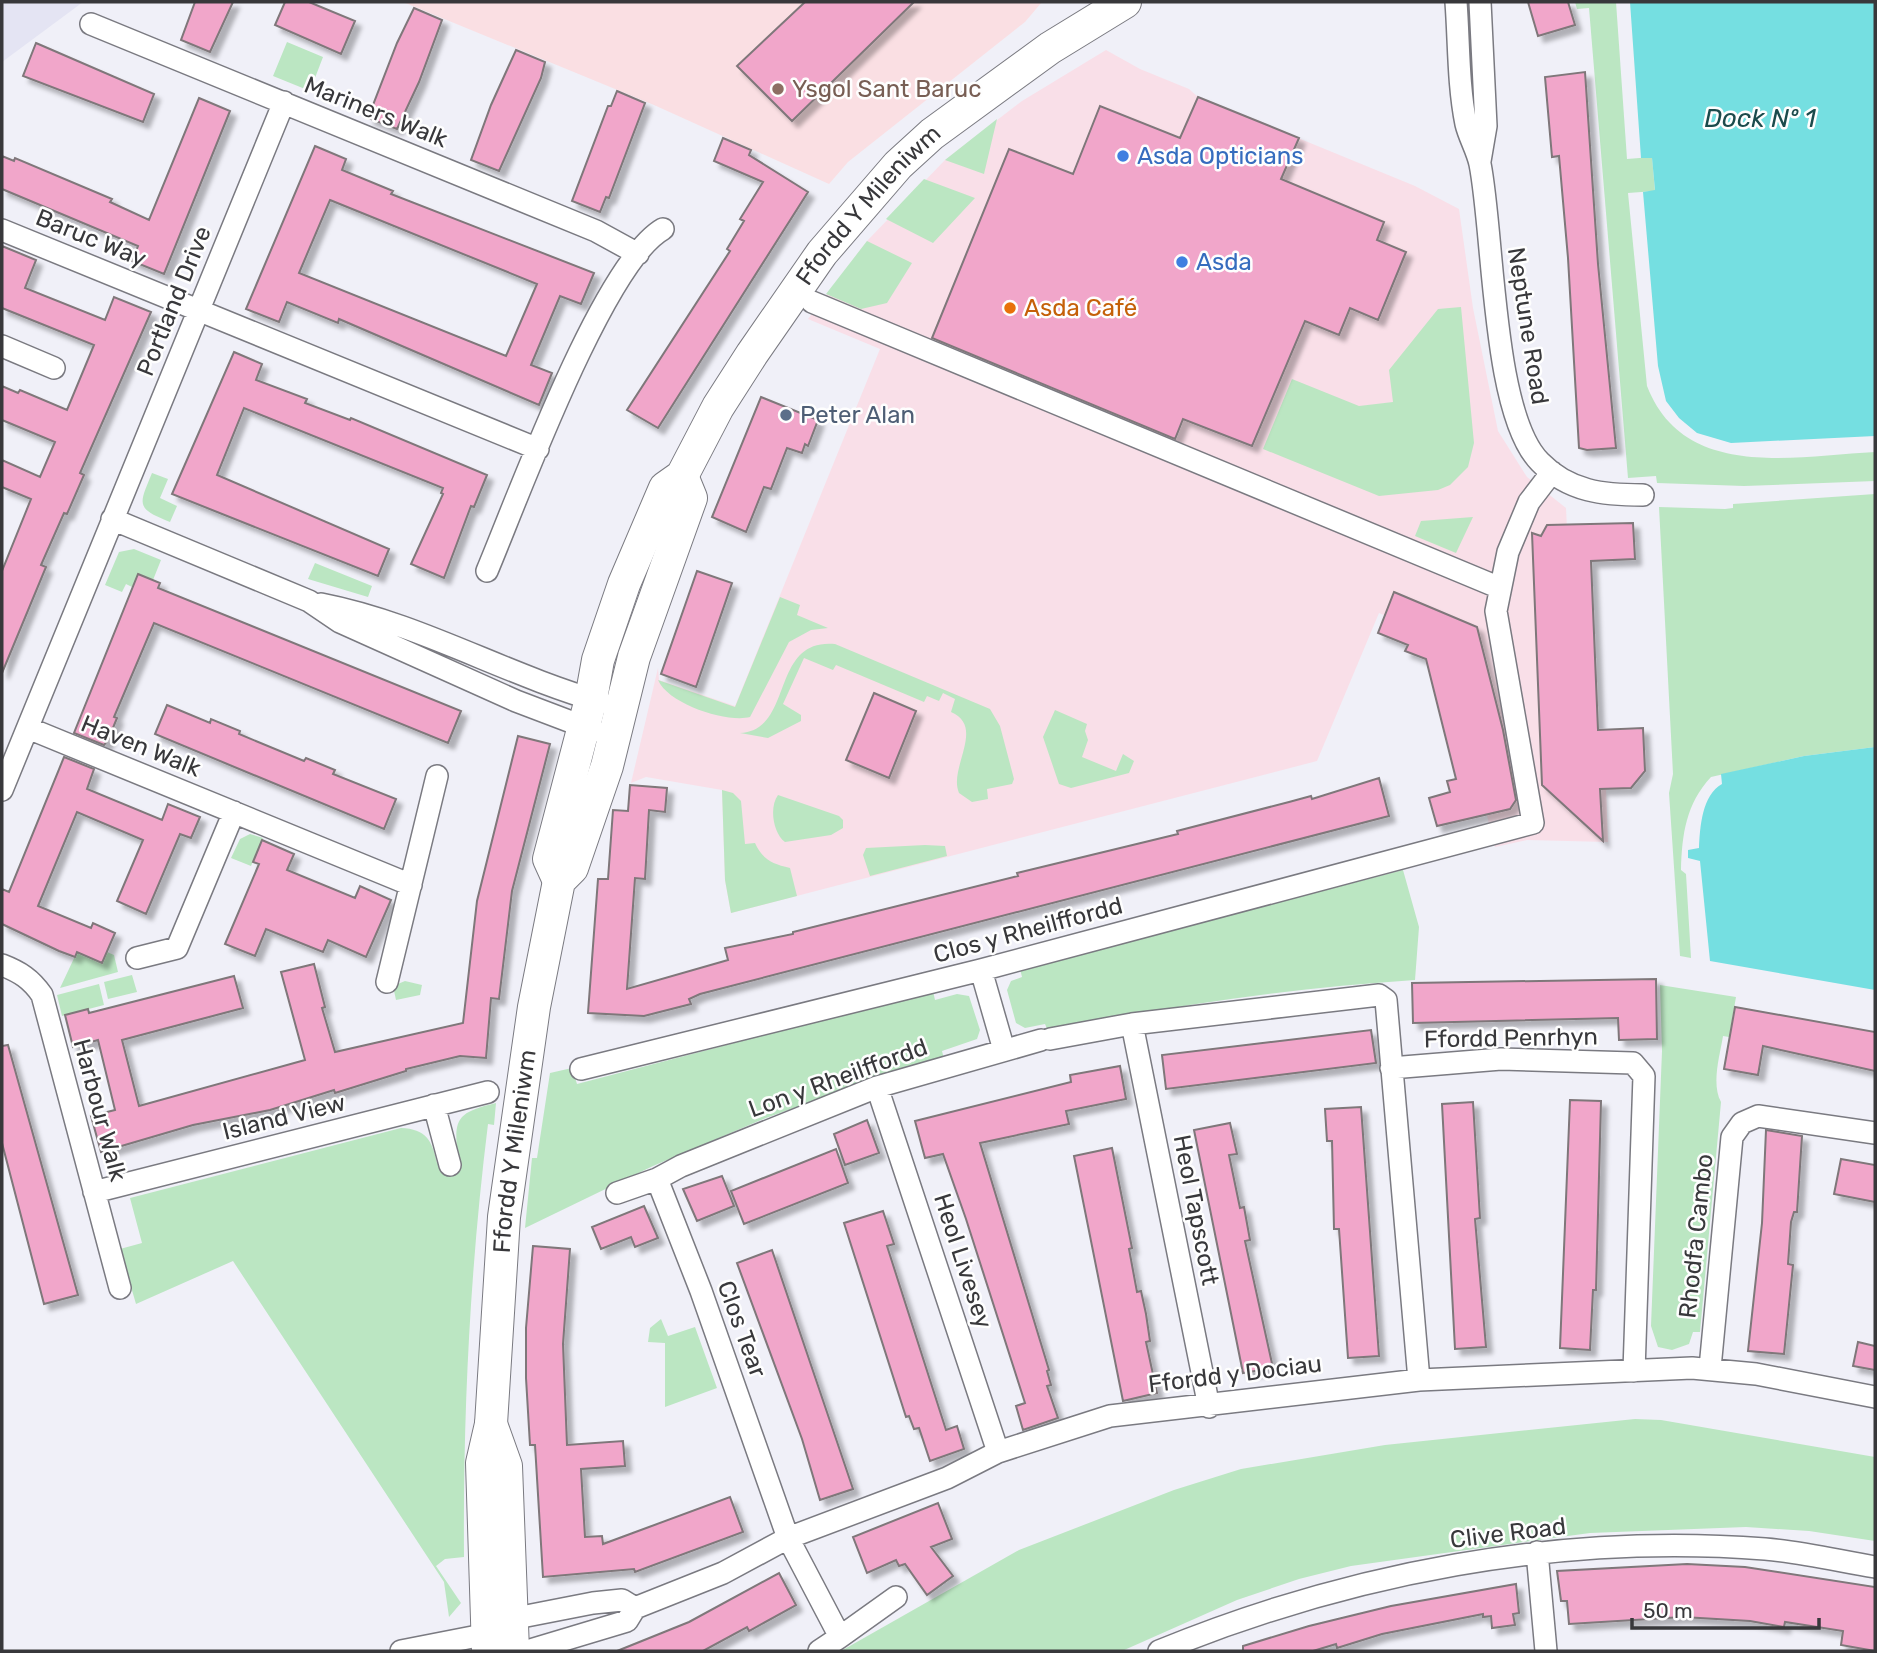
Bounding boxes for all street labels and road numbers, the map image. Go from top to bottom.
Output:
street label: Mariners Walk [300,71,452,154]
street label: Ffordd Y Mileniwm [790,119,946,290]
street label: Baruc Way [32,203,150,273]
street label: Portland Drive [131,222,217,380]
street label: Neptune Road [1502,245,1554,407]
street label: Haven Walk [77,709,206,783]
street label: Clos y Rheilffordd [930,891,1126,969]
street label: Ffordd Penrhyn [1424,1022,1598,1054]
street label: Lon y Rheilffordd [745,1033,931,1123]
street label: Harbour Walk [68,1036,133,1185]
street label: Ffordd Y Mileniwm [488,1048,542,1254]
street label: Island View [220,1088,348,1146]
street label: Heol Tapscott [1168,1132,1224,1288]
street label: Rhodfa Cambo [1673,1152,1719,1320]
street label: Heol Livesey [928,1190,998,1332]
street label: Clos Tear [712,1277,772,1381]
street label: Ffordd y Dociau [1147,1349,1323,1399]
street label: Clive Road [1448,1512,1568,1554]

